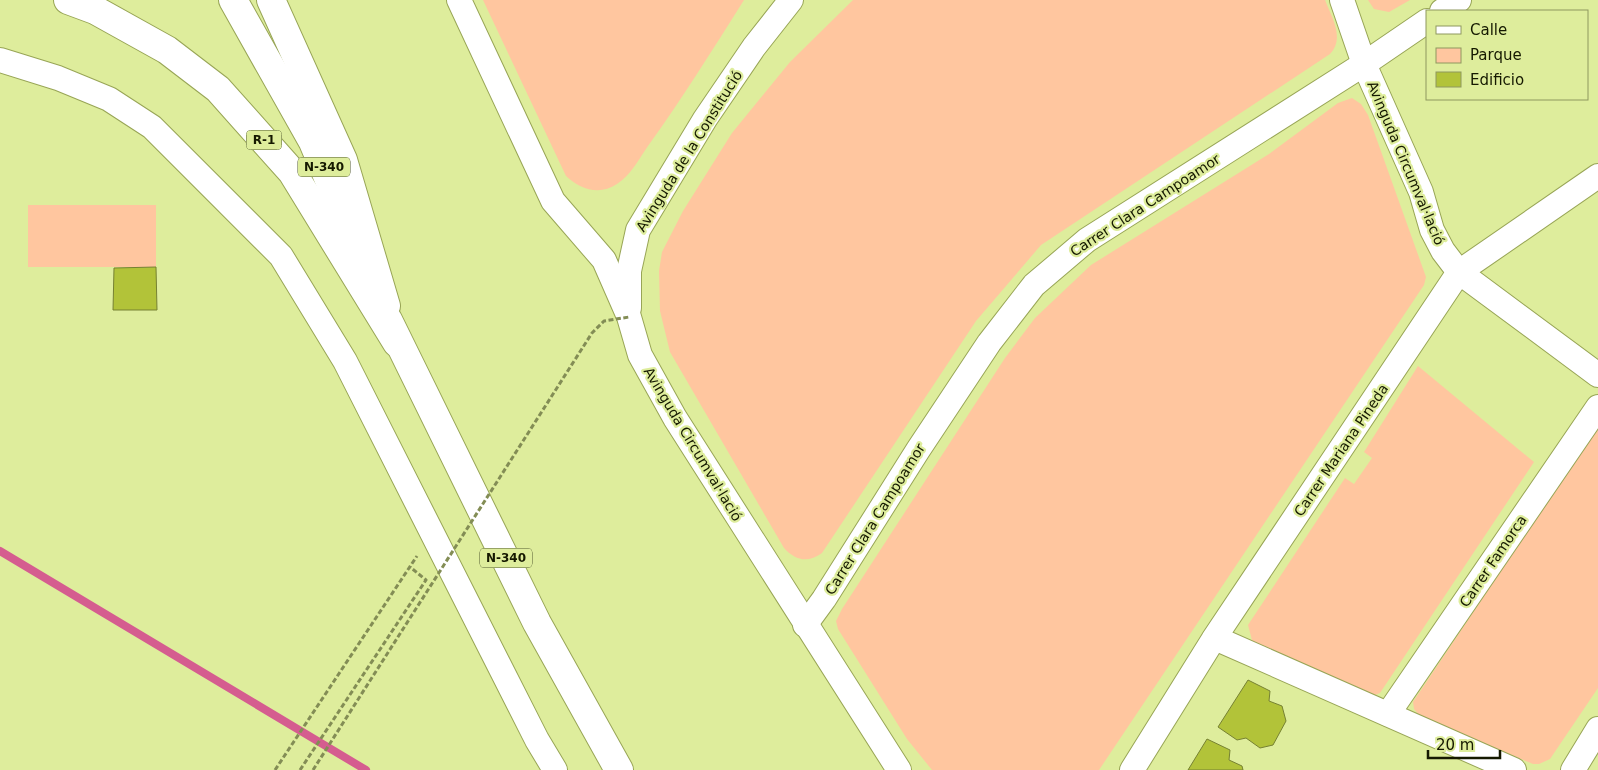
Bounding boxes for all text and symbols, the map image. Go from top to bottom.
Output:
legend [1426,10,1588,100]
text: Calle [1470,21,1507,39]
text: Parque [1470,46,1522,64]
street label: Avinguda de la Constitució [633,68,745,234]
text: Edificio [1470,71,1524,89]
street label: Avinguda Circumval·lació [1364,79,1448,247]
road number: R-1 [246,130,282,150]
street label: Carrer Clara Campoamor [1067,150,1223,259]
road number: N-340 [298,158,350,176]
street label: Avinguda Circumval·lació [641,364,745,524]
street label: Carrer Mariana Pineda [1291,381,1391,519]
street label: Carrer Clara Campoamor [822,440,928,598]
street label: Carrer Famorca [1456,512,1530,610]
road number: N-340 [480,548,532,568]
scale bar [1428,728,1500,760]
text: 20 m [1436,736,1474,754]

